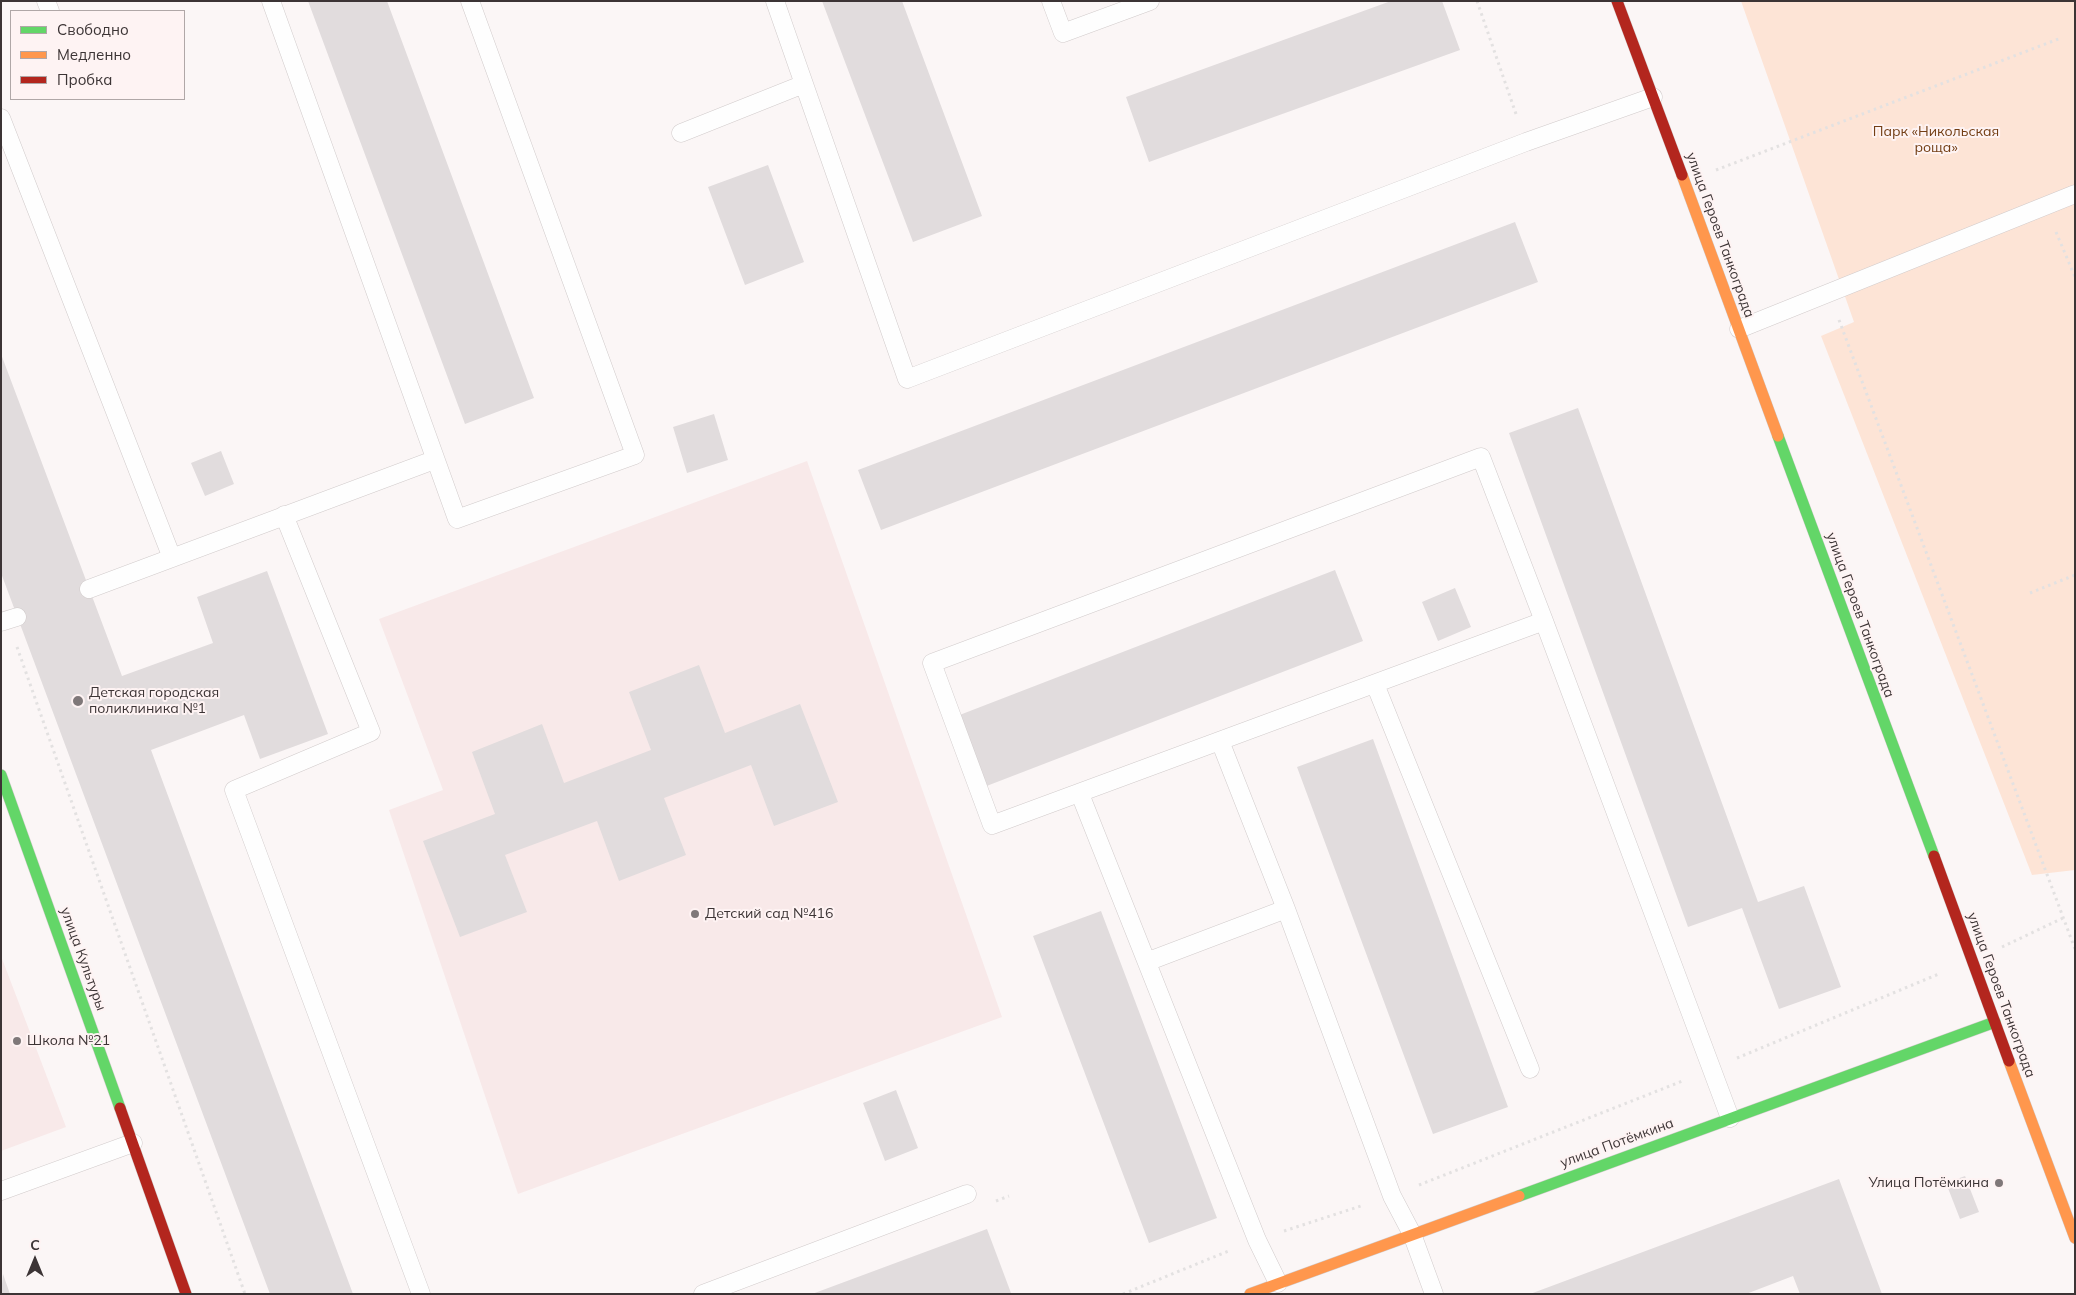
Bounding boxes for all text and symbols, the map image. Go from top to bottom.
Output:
legend [10,10,185,100]
text: Свободно [57,20,129,39]
text: Медленно [57,45,131,64]
text: Пробка [57,70,112,89]
park label: Парк «Никольская роща» [1873,124,1999,156]
street label: улица Героев Танкограда [1682,150,1758,320]
street label: улица Героев Танкограда [1822,530,1898,700]
place label: Детская городская поликлиника №1 [89,685,219,718]
marker: Детская городская поликлиника №1 [71,694,85,708]
street label: улица Культуры [56,905,110,1013]
place label: Детский сад №416 [705,906,833,922]
marker: Детский сад №416 [689,908,701,920]
street label: улица Героев Танкограда [1963,910,2039,1080]
place label: Школа №21 [27,1033,110,1049]
marker: Школа №21 [11,1035,23,1047]
street label: улица Потёмкина [1558,1115,1676,1171]
place label: Улица Потёмкина [1868,1175,1989,1191]
marker: Улица Потёмкина [1993,1177,2005,1189]
north arrow [10,1235,60,1285]
text: С [30,1236,40,1254]

